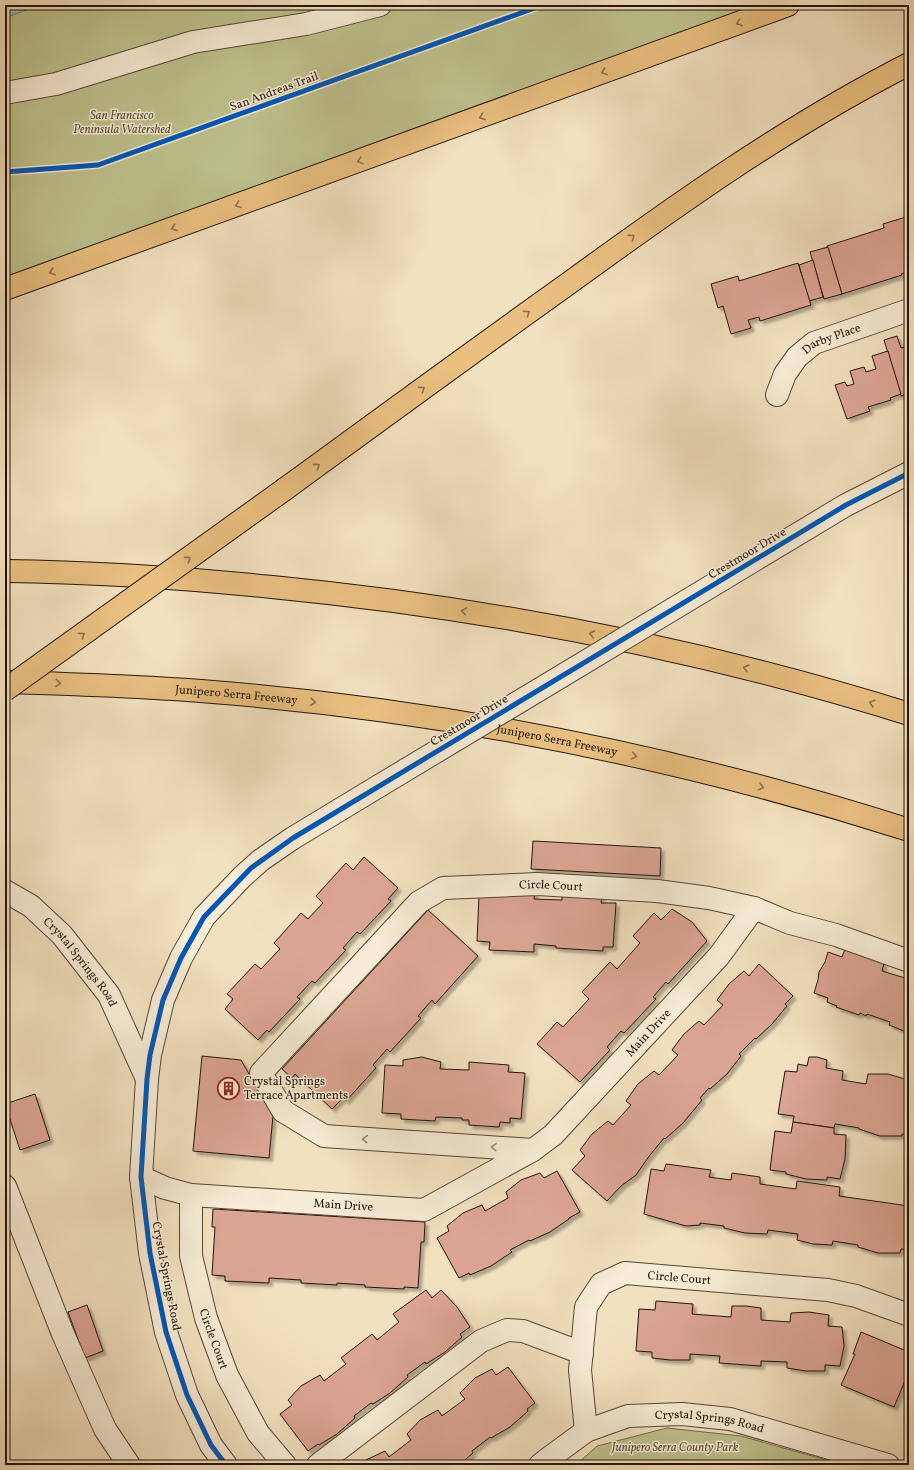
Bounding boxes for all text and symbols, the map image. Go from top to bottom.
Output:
one-way arrow [735,19,742,27]
street label: San Andreas Trail [228,68,321,115]
one-way arrow [601,68,608,76]
park label: San Francisco Peninsula Watershed [73,108,171,138]
one-way arrow [479,112,486,120]
one-way arrow [356,156,363,165]
one-way arrow [234,201,241,209]
one-way arrow [171,224,178,232]
one-way arrow [628,235,635,242]
one-way arrow [48,268,55,276]
one-way arrow [523,310,530,318]
street label: Darby Place [799,320,863,359]
one-way arrow [418,387,425,394]
one-way arrow [312,464,319,471]
street label: Crestmoor Drive [706,524,790,583]
one-way arrow [183,557,190,564]
one-way arrow [461,607,467,616]
one-way arrow [589,631,595,639]
one-way arrow [78,633,85,640]
one-way arrow [743,665,750,673]
one-way arrow [55,679,61,687]
street label: Junipero Serra Freeway [175,682,299,709]
street label: Crestmoor Drive [428,691,512,750]
one-way arrow [310,697,316,706]
one-way arrow [868,699,875,708]
street label: Junipero Serra Freeway [495,722,619,761]
one-way arrow [631,752,638,760]
one-way arrow [757,782,764,791]
street label: Circle Court [519,877,583,896]
street label: Crystal Springs Road [39,914,120,1010]
street label: Main Drive [623,1006,675,1061]
place label: Crystal Springs Terrace Apartments [244,1074,348,1104]
building icon: Crystal Springs Terrace Apartments [215,1075,241,1101]
one-way arrow [362,1135,368,1143]
one-way arrow [491,1143,497,1152]
street label: Main Drive [313,1196,374,1216]
street label: Crystal Springs Road [148,1220,184,1332]
street label: Circle Court [647,1268,712,1289]
street label: Circle Court [195,1307,231,1372]
street label: Crystal Springs Road [654,1407,766,1438]
park label: Junipero Serra County Park [611,1440,739,1456]

